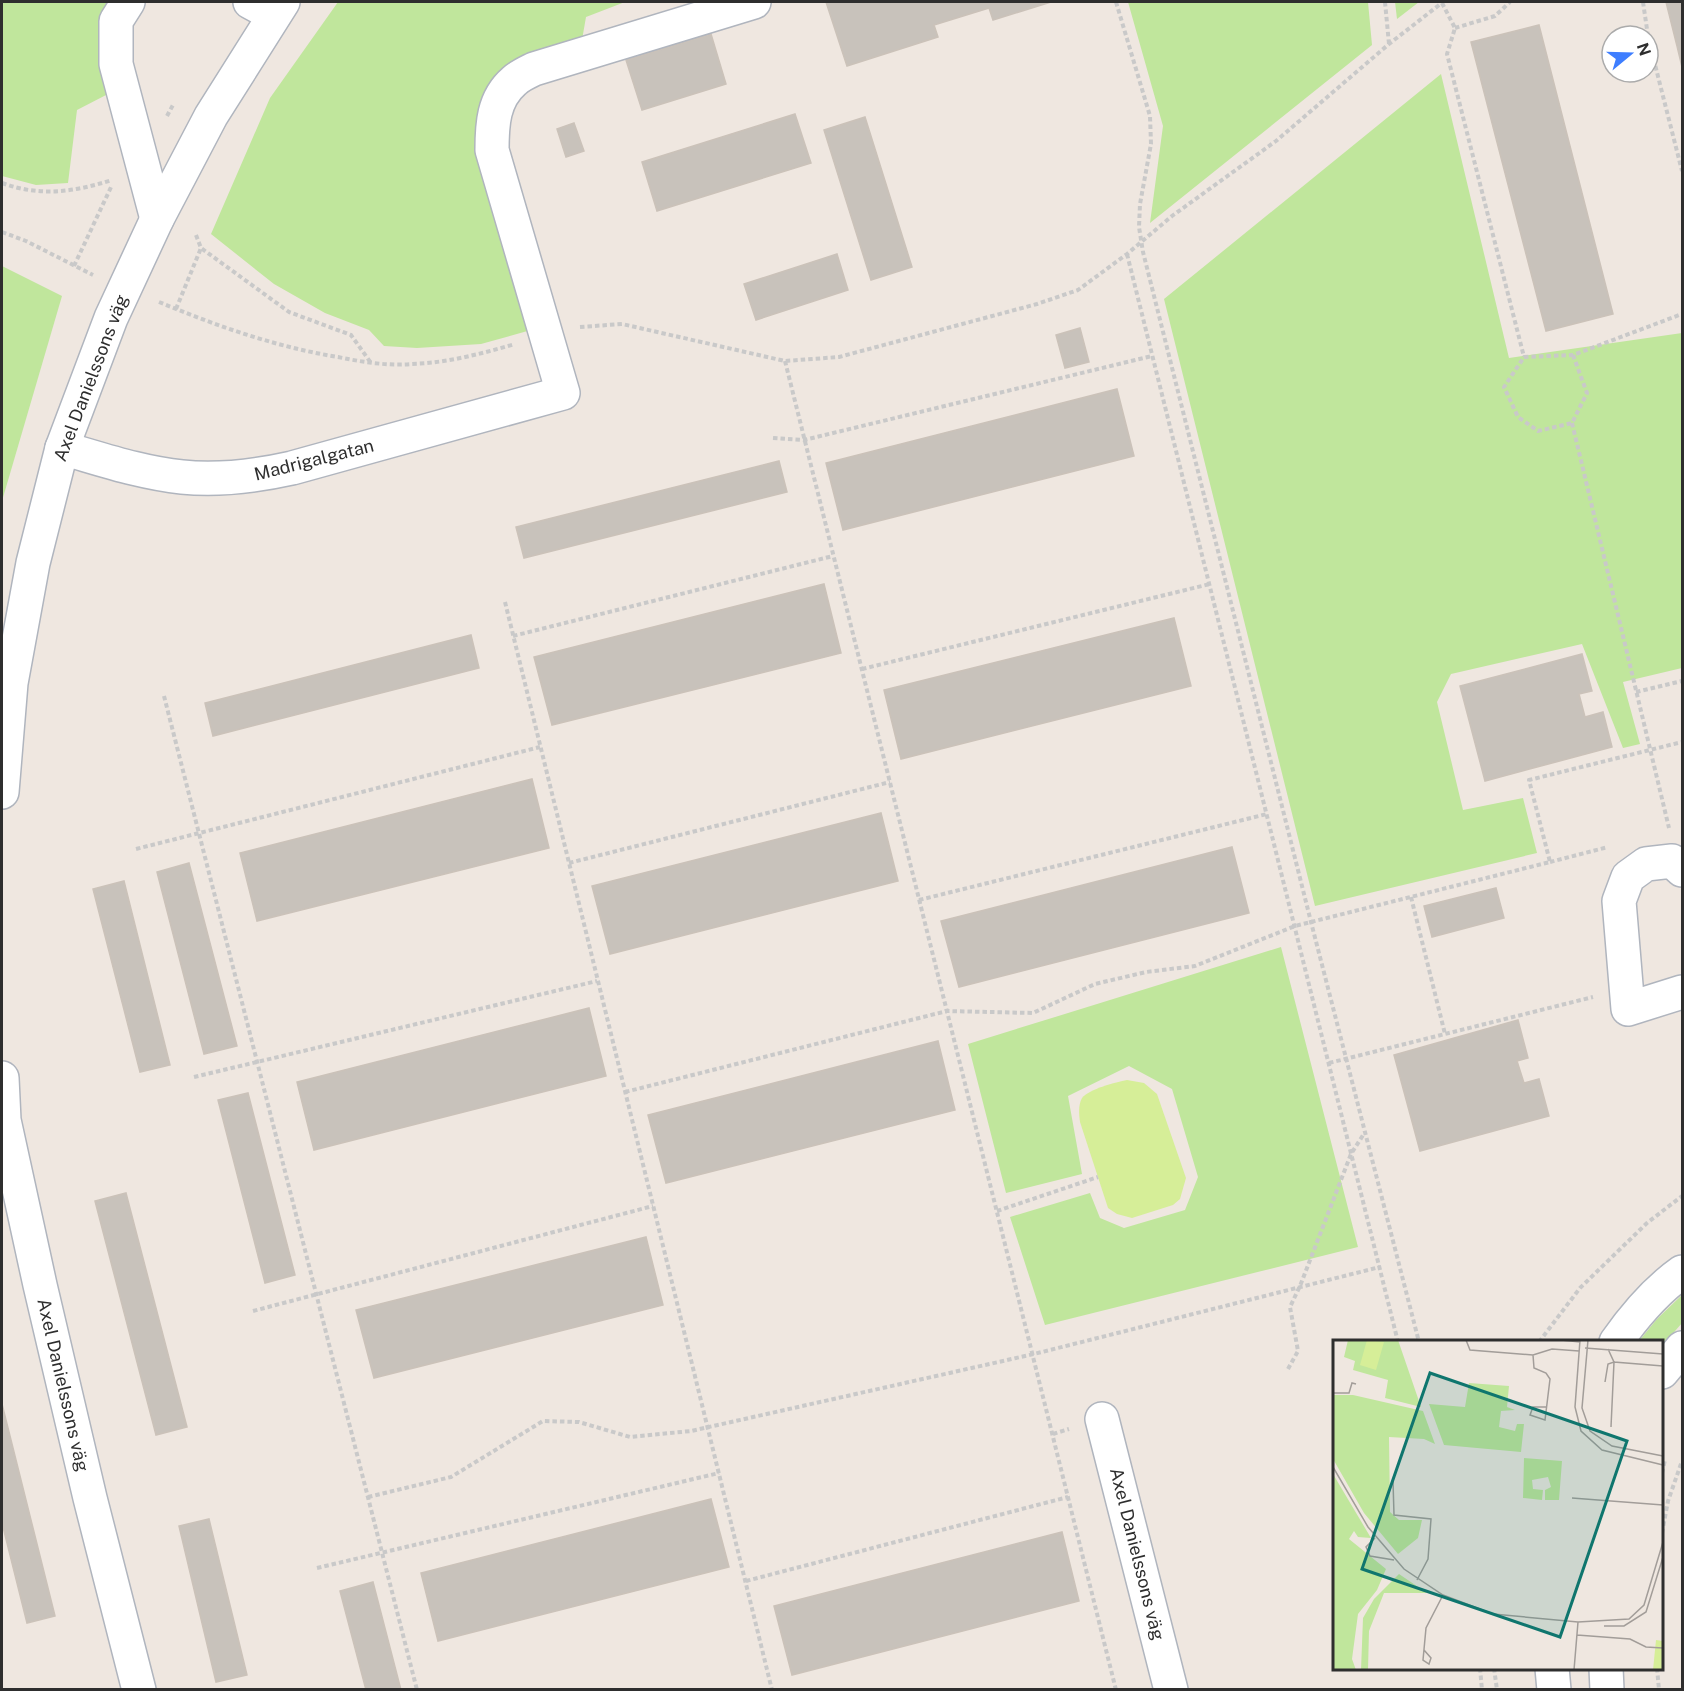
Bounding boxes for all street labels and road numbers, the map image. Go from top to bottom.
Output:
street label: Axel Danielssons väg [49,291,132,464]
street label: Madrigalgatan [252,435,376,485]
street label: Axel Danielssons väg [33,1296,94,1474]
street label: Axel Danielssons väg [1106,1465,1169,1642]

